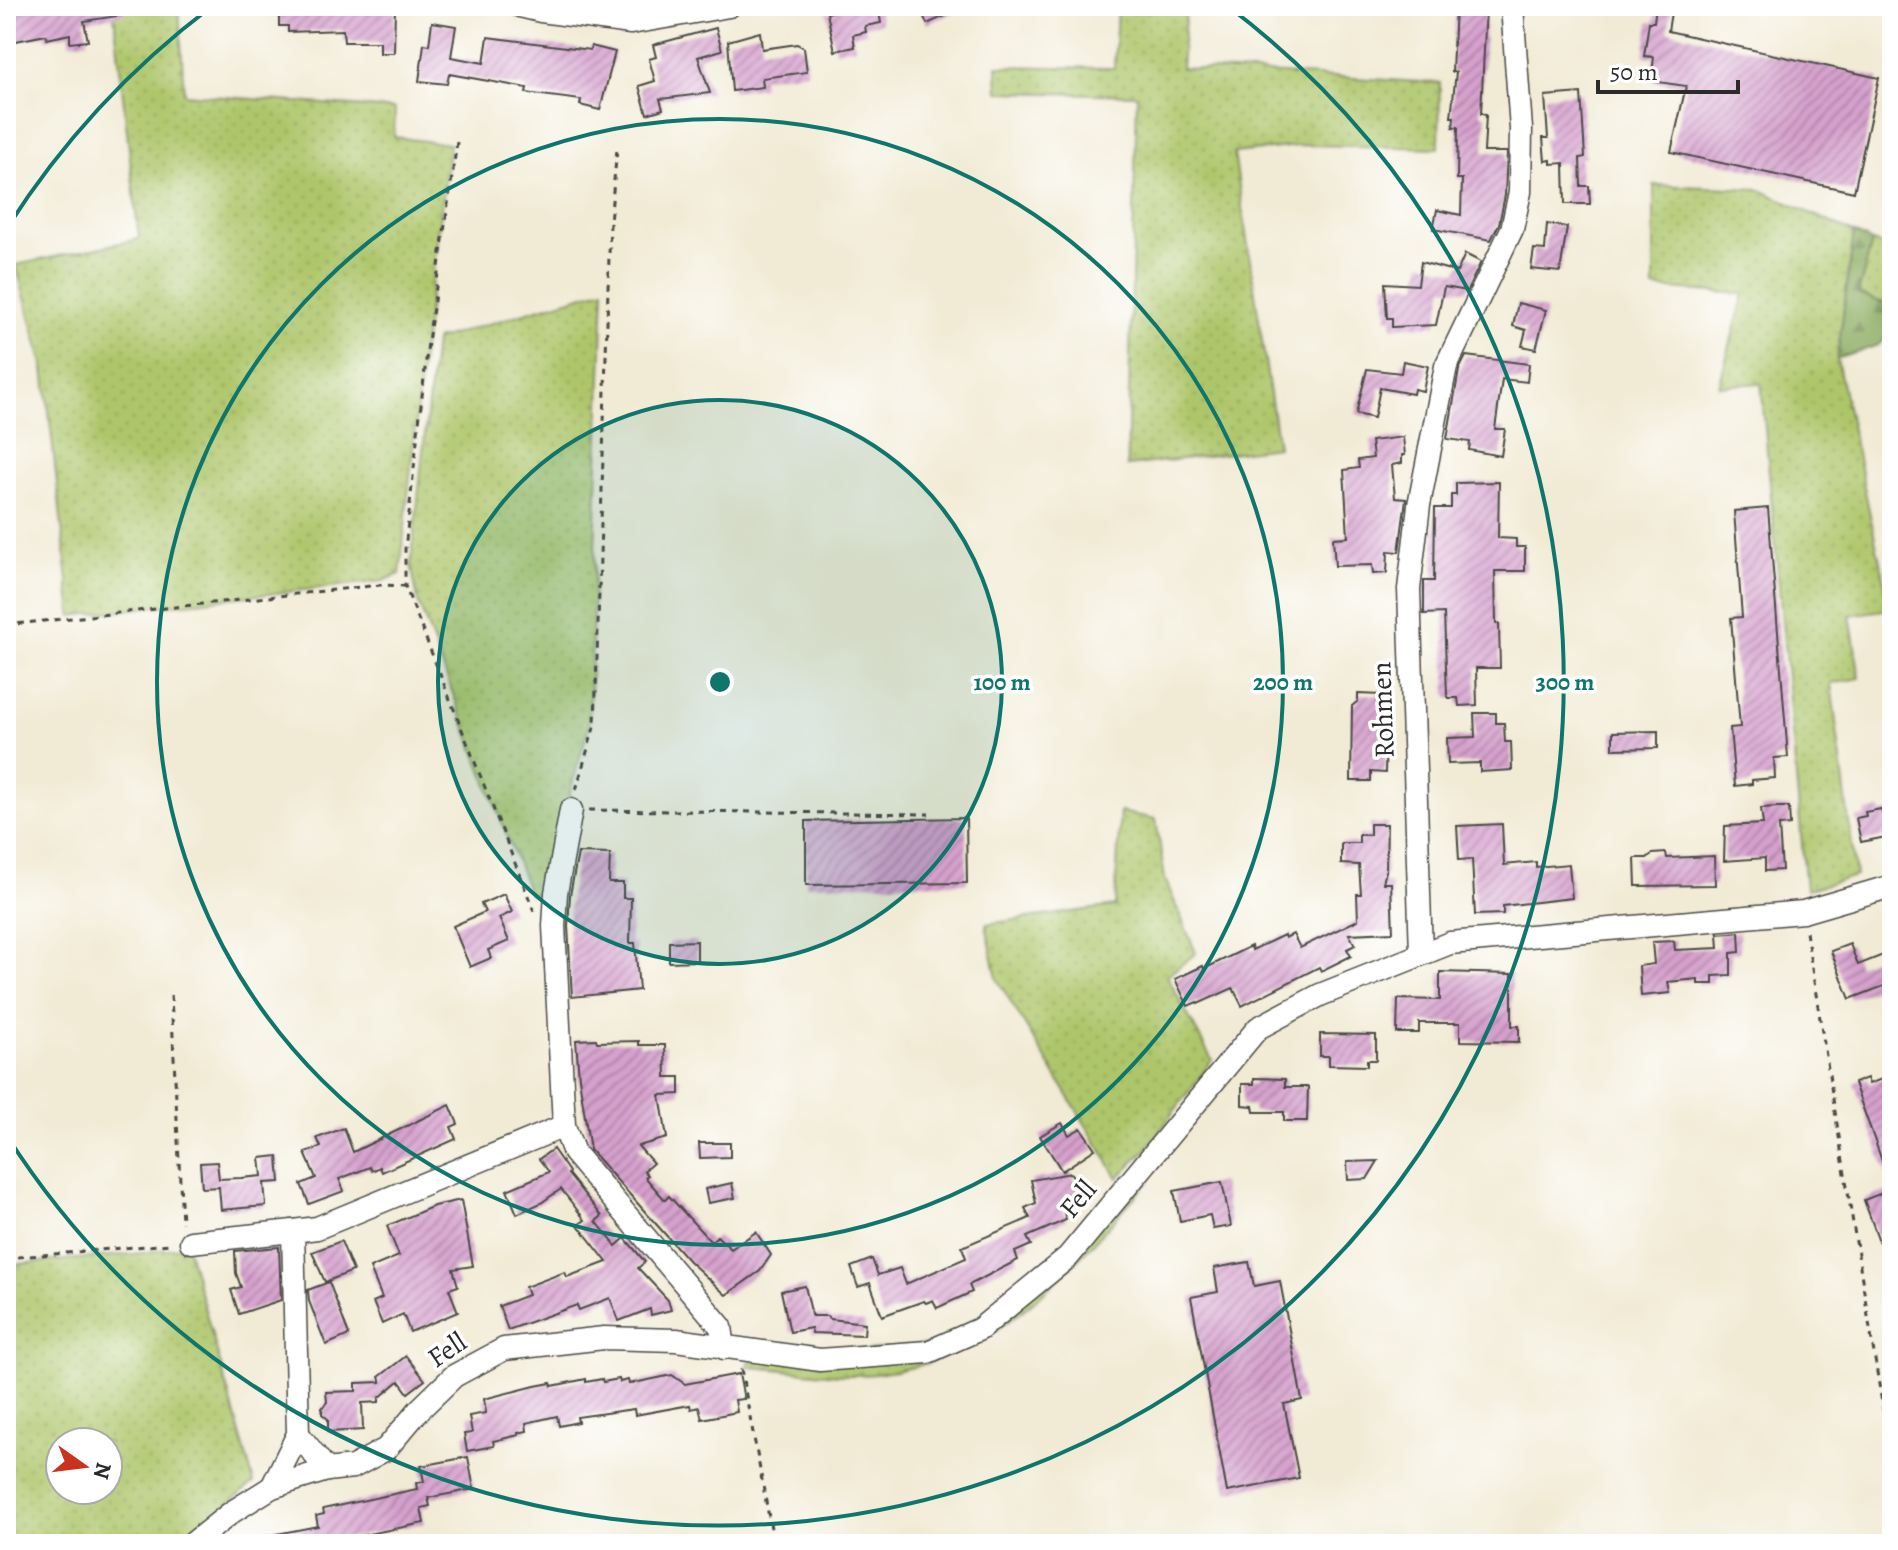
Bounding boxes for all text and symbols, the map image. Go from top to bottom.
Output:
scale bar [1598,44,1738,94]
text: 50 m [1610,56,1658,88]
street label: Rohmen [1362,661,1404,759]
text: 100 m [973,666,1031,698]
text: 200 m [1253,666,1313,698]
text: 300 m [1536,666,1594,698]
centre of rings [706,668,734,696]
street label: Fell [1051,1172,1105,1226]
street label: Fell [420,1323,474,1377]
north arrow [44,1426,124,1506]
text: N [86,1459,119,1482]

